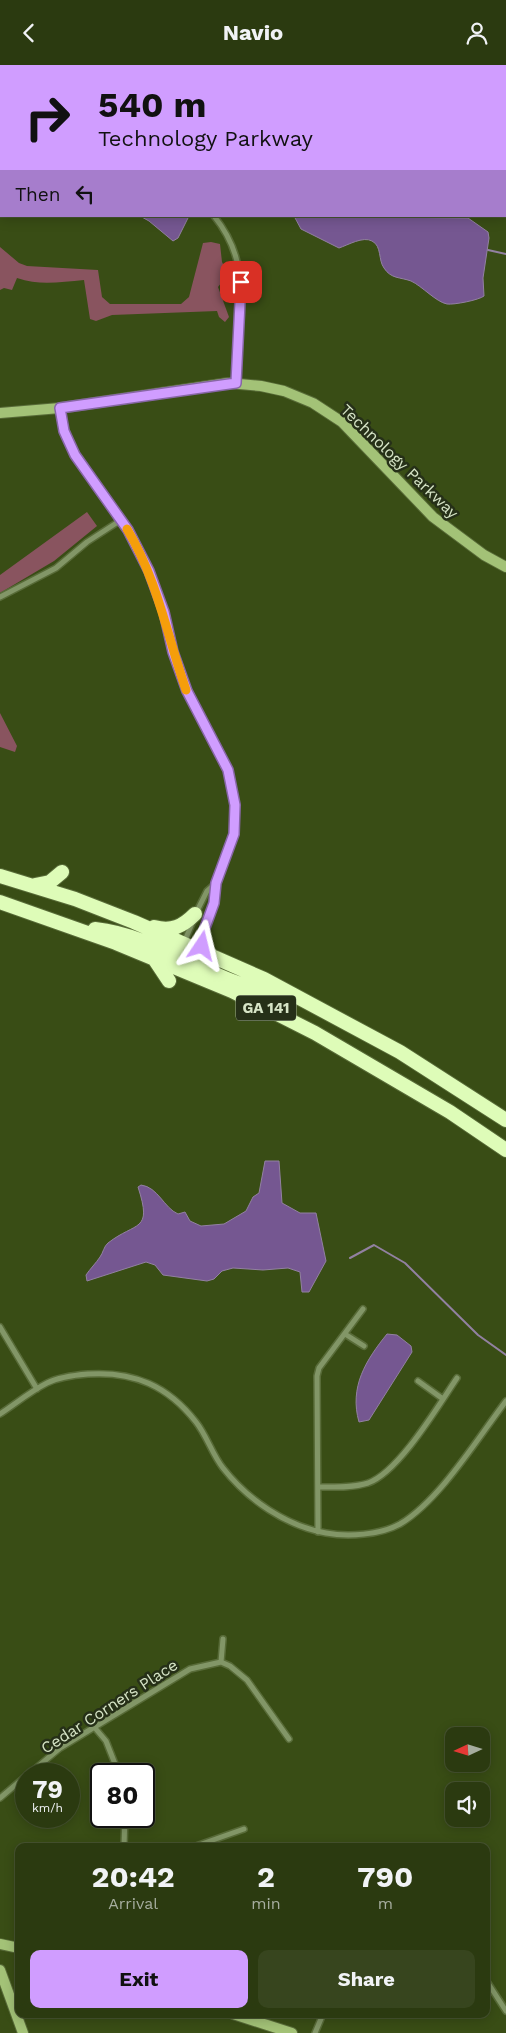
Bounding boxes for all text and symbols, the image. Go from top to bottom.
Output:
icon: back [15,19,43,47]
icon: person [463,19,491,47]
text: Navio [223,20,283,45]
text: 540 m [98,84,207,126]
icon: right [15,85,80,150]
text: Technology Parkway [98,126,313,151]
icon: left [71,180,99,208]
text: Then [15,183,61,206]
pin [220,261,262,303]
icon: arrive [227,268,255,296]
street label: Technology Parkway [337,400,463,523]
position arrow [175,919,227,971]
road number: GA 141 [236,995,296,1021]
street label: Cedar Corners Place [37,1655,181,1758]
north arrow [445,1727,490,1773]
map controls [445,1727,490,1827]
speed limit sign: 80 [90,1763,155,1828]
text: 79 [32,1775,63,1804]
button: sound [445,1782,490,1827]
text: km/h [32,1801,63,1815]
text: 20:42 [92,1859,175,1894]
text: 2 [257,1859,275,1894]
text: 790 [357,1859,413,1894]
text: Arrival [108,1894,158,1913]
text: min [251,1894,281,1913]
text: m [378,1894,393,1913]
button: Exit [30,1950,248,2008]
button: Share [258,1950,475,2008]

